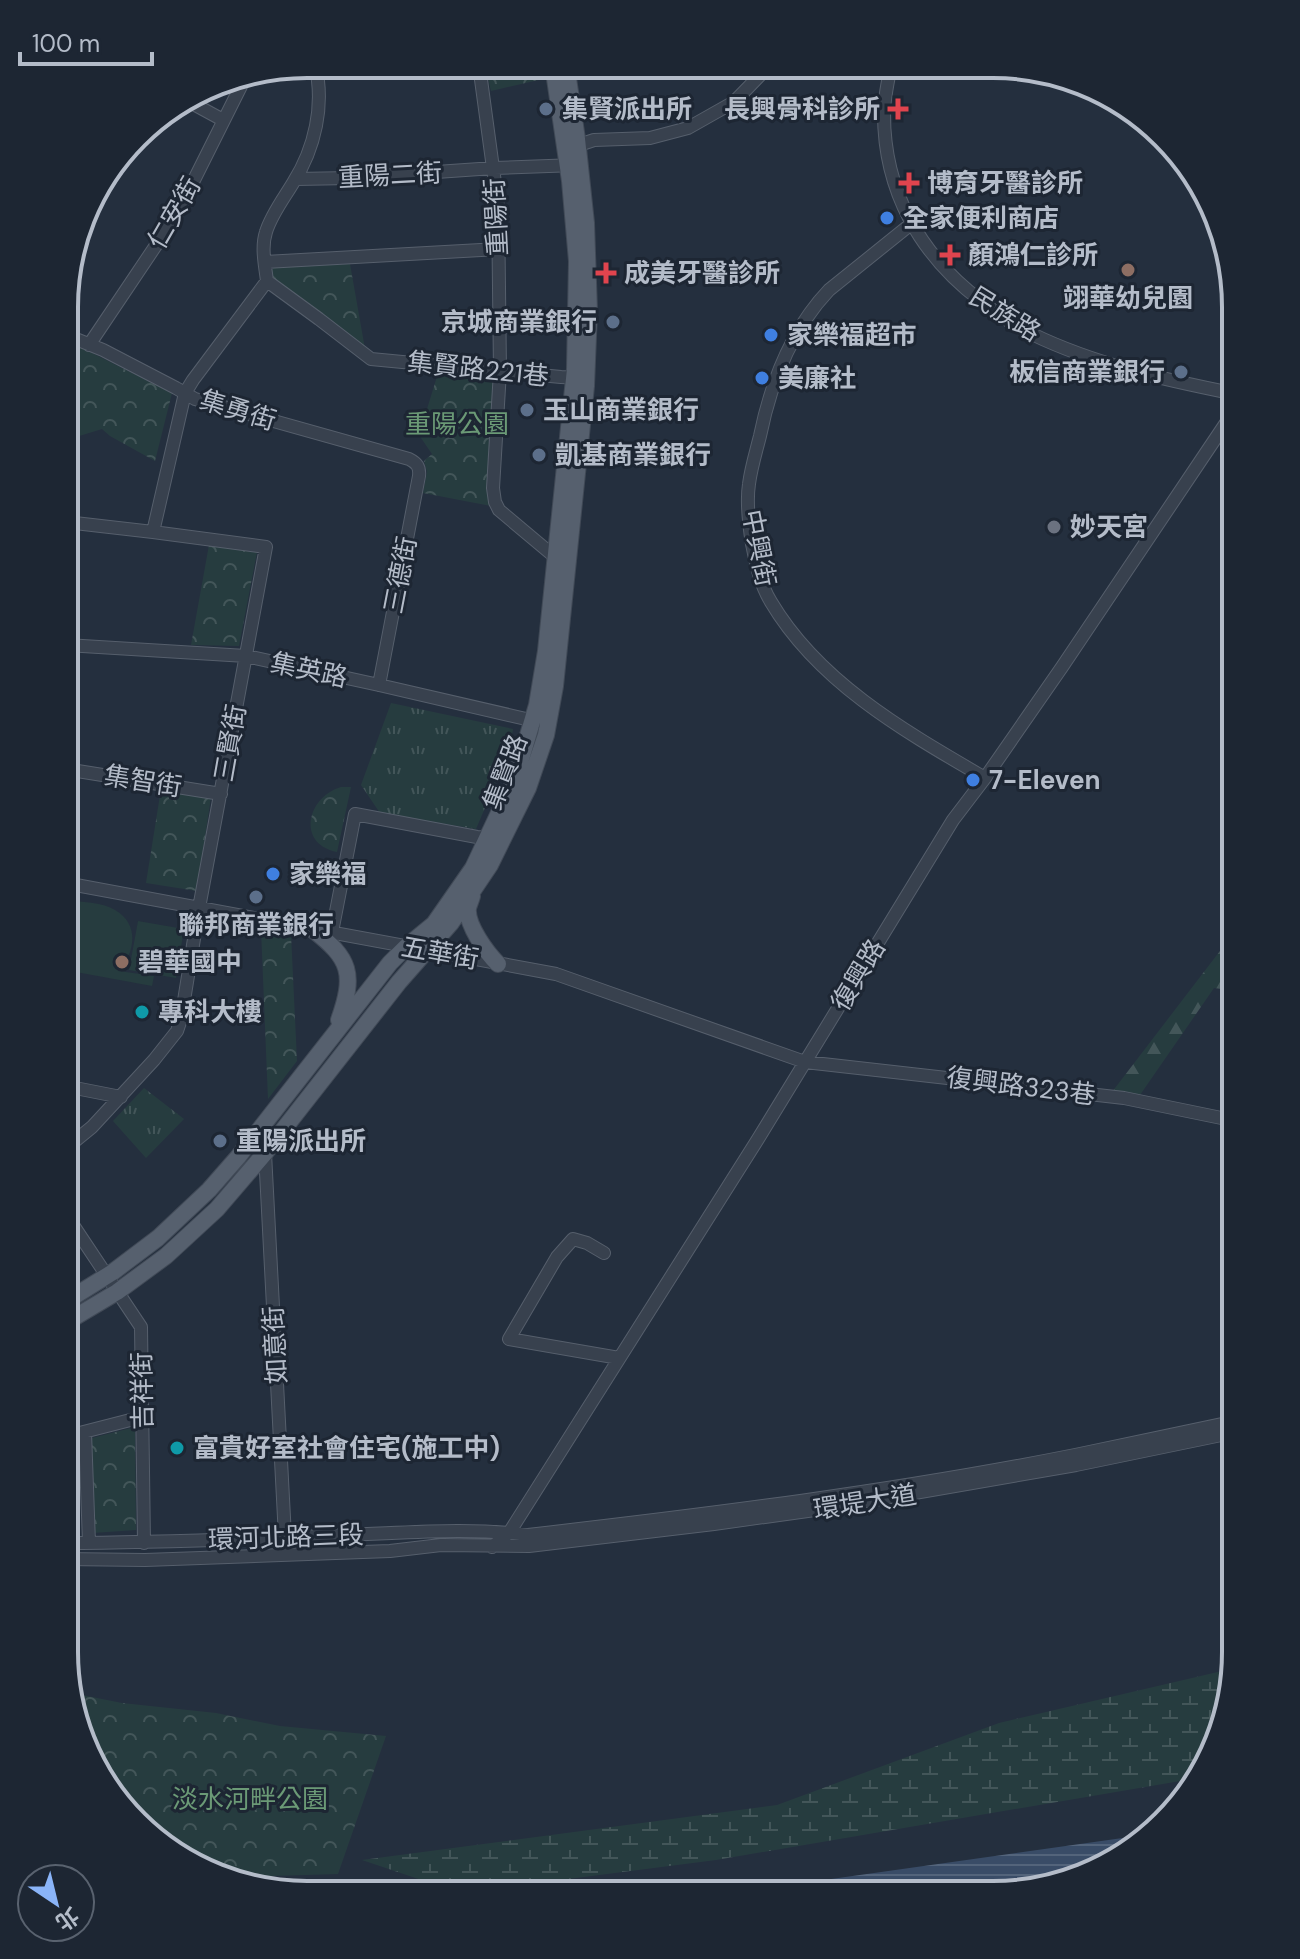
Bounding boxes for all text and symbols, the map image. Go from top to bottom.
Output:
scale bar [20,16,152,66]
text: 100 m [32,28,100,59]
place label: 集賢派出所 [562,92,692,126]
place label: 長興骨科診所 [724,92,880,126]
marker: 長興骨科診所 [887,98,909,120]
marker: 集賢派出所 [537,100,555,118]
street label: 重陽二街 [337,155,443,195]
place label: 博育牙醫診所 [927,166,1083,200]
street label: 仁安街 [140,171,208,255]
marker: 博育牙醫診所 [898,172,920,194]
street label: 重陽街 [477,177,515,257]
place label: 全家便利商店 [903,201,1059,235]
marker: 全家便利商店 [878,209,896,227]
place label: 顏鴻仁診所 [968,238,1098,272]
marker: 顏鴻仁診所 [939,244,961,266]
place label: 成美牙醫診所 [624,256,780,290]
marker: 翊華幼兒園 [1119,261,1137,279]
marker: 成美牙醫診所 [595,262,617,284]
street label: 民族路 [963,279,1047,349]
place label: 翊華幼兒園 [1063,281,1193,315]
place label: 京城商業銀行 [441,305,597,339]
marker: 京城商業銀行 [604,313,622,331]
place label: 家樂福超市 [787,318,917,352]
marker: 家樂福超市 [762,326,780,344]
street label: 集賢路221巷 [406,345,550,393]
place label: 板信商業銀行 [1009,355,1165,389]
place label: 美廉社 [778,361,856,395]
marker: 板信商業銀行 [1172,363,1190,381]
marker: 美廉社 [753,369,771,387]
street label: 集勇街 [196,382,280,438]
place label: 玉山商業銀行 [543,393,699,427]
marker: 玉山商業銀行 [518,401,536,419]
park label: 重陽公園 [405,407,509,441]
place label: 凱基商業銀行 [555,438,711,472]
marker: 凱基商業銀行 [530,446,548,464]
street label: 中興街 [735,506,783,590]
place label: 妙天宮 [1070,510,1148,544]
marker: 妙天宮 [1045,518,1063,536]
street label: 三德街 [376,533,424,617]
street label: 集英路 [267,645,351,695]
street label: 三賢街 [206,702,254,784]
street label: 集賢路 [475,729,535,815]
street label: 集智街 [102,758,184,804]
place label: 7-Eleven [989,763,1101,797]
marker: 7-Eleven [964,771,982,789]
place label: 家樂福 [289,857,367,891]
marker: 家樂福 [264,865,282,883]
marker: 聯邦商業銀行 [247,888,265,906]
place label: 聯邦商業銀行 [178,908,334,942]
street label: 五華街 [399,929,481,977]
street label: 復興路 [823,933,893,1017]
place label: 碧華國中 [138,945,242,979]
marker: 碧華國中 [113,953,131,971]
place label: 專科大樓 [158,995,262,1029]
marker: 專科大樓 [133,1003,151,1021]
street label: 復興路323巷 [945,1060,1097,1112]
place label: 重陽派出所 [236,1124,366,1158]
marker: 重陽派出所 [211,1132,229,1150]
street label: 如意街 [256,1305,294,1385]
street label: 吉祥街 [124,1352,160,1430]
place label: 富貴好室社會住宅(施工中) [193,1431,500,1465]
marker: 富貴好室社會住宅(施工中) [168,1439,186,1457]
street label: 環堤大道 [811,1477,919,1527]
street label: 環河北路三段 [207,1517,365,1557]
park label: 淡水河畔公園 [172,1782,328,1816]
north arrow [16,1863,96,1943]
text: 北 [50,1901,85,1937]

